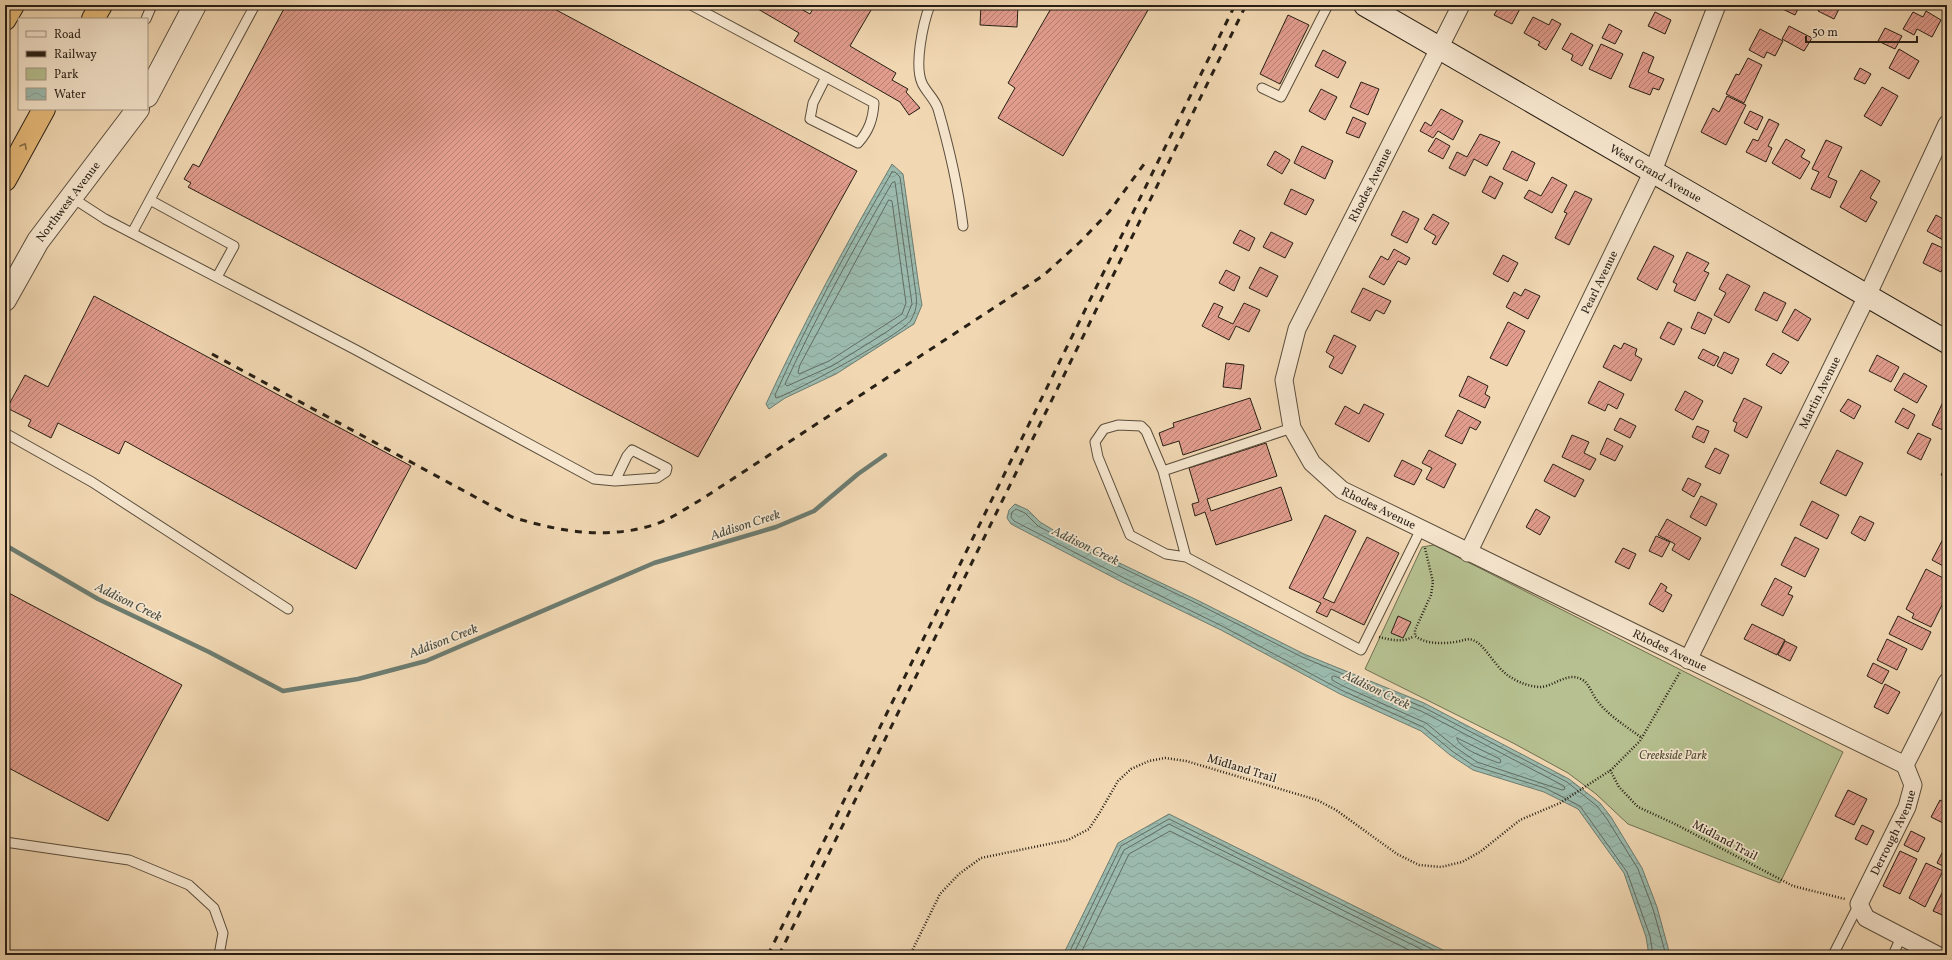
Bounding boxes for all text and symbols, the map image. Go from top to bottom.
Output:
legend [18,18,148,110]
scale bar [1806,18,1917,44]
text: 50 m [1812,25,1838,41]
text: Road [54,27,81,43]
text: Railway [54,47,97,63]
text: Park [54,67,79,83]
text: Water [54,87,86,103]
street label: West Grand Avenue [1606,141,1705,207]
one-way arrow [19,143,26,150]
street label: Rhodes Avenue [1345,145,1397,225]
street label: Northwest Avenue [33,158,105,246]
street label: Pearl Avenue [1578,248,1622,317]
street label: Martin Avenue [1796,354,1845,432]
street label: Rhodes Avenue [1338,484,1419,534]
water label: Addison Creek [707,506,783,546]
water label: Addison Creek [1048,522,1122,571]
water label: Addison Creek [91,578,165,627]
water label: Addison Creek [406,620,481,664]
street label: Rhodes Avenue [1629,626,1710,676]
water label: Addison Creek [1339,666,1413,715]
park label: Creekside Park [1639,748,1707,764]
street label: Midland Trail [1205,751,1279,787]
street label: Derrough Avenue [1867,788,1920,878]
street label: Midland Trail [1689,817,1760,865]

